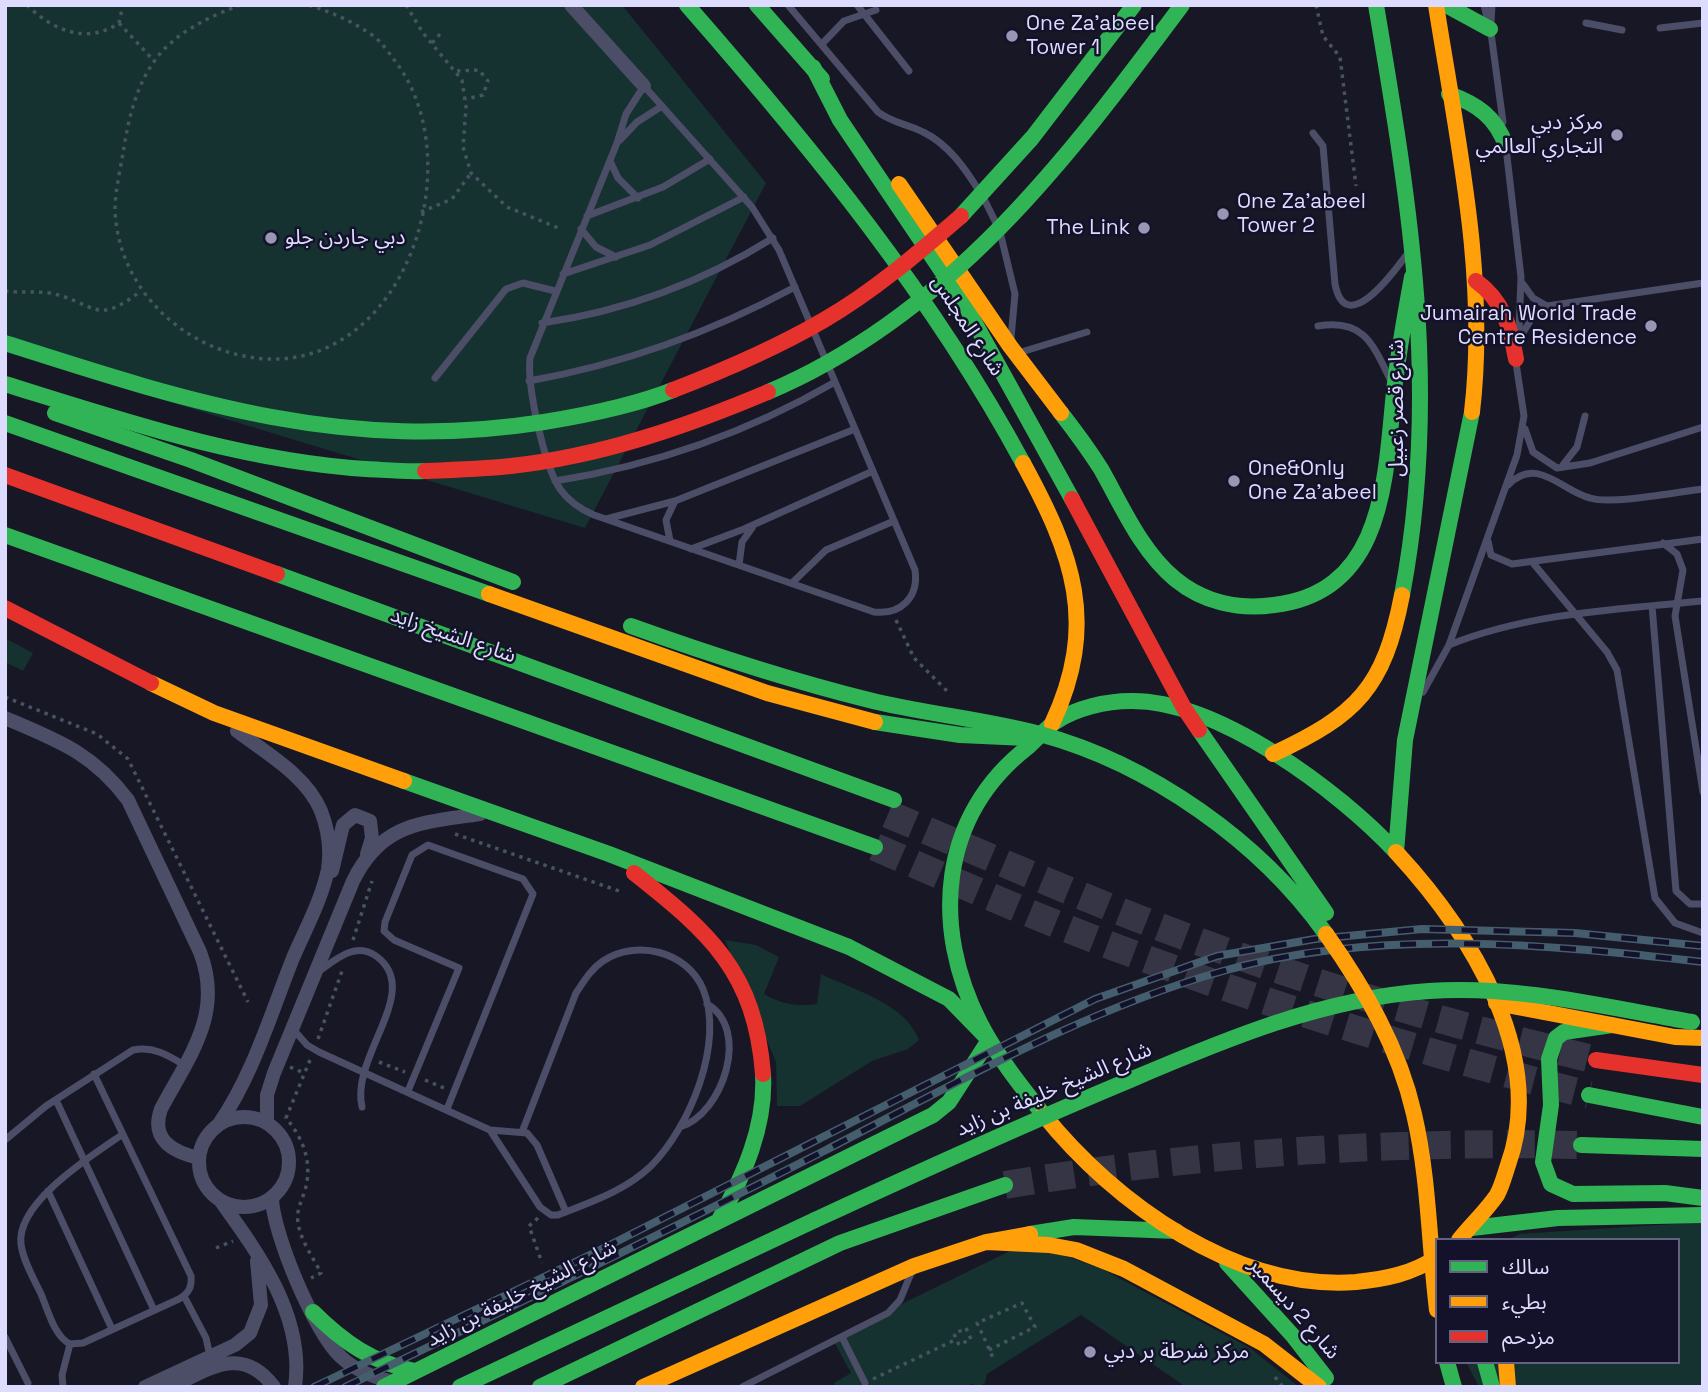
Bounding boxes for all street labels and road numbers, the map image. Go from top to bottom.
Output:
street label: شارع المجلس [925,271,1009,381]
street label: شارع قصر زعبيل [1384,339,1410,477]
street label: شارع الشيخ زايد [387,603,519,669]
street label: شارع الشيخ خليفة بن زايد [952,1037,1156,1143]
street label: شارع الشيخ خليفة بن زايد [423,1235,621,1353]
street label: شارع 2 ديسمبر [1243,1253,1345,1365]

